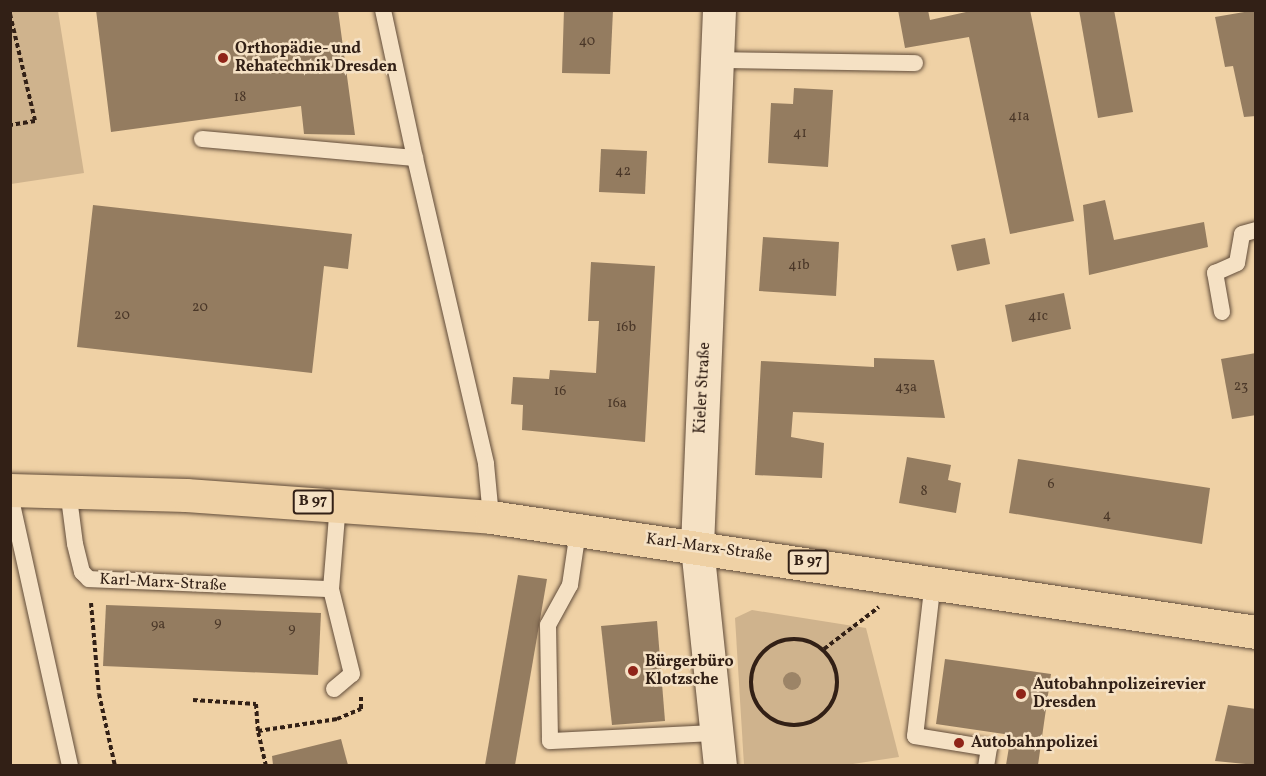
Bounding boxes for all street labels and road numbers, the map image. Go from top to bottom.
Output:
street label: Kieler Straße [691,342,715,434]
road number: B 97 [292,490,334,514]
street label: Karl-Marx-Straße [645,530,773,566]
road number: B 97 [787,550,829,574]
street label: Karl-Marx-Straße [99,570,227,596]

